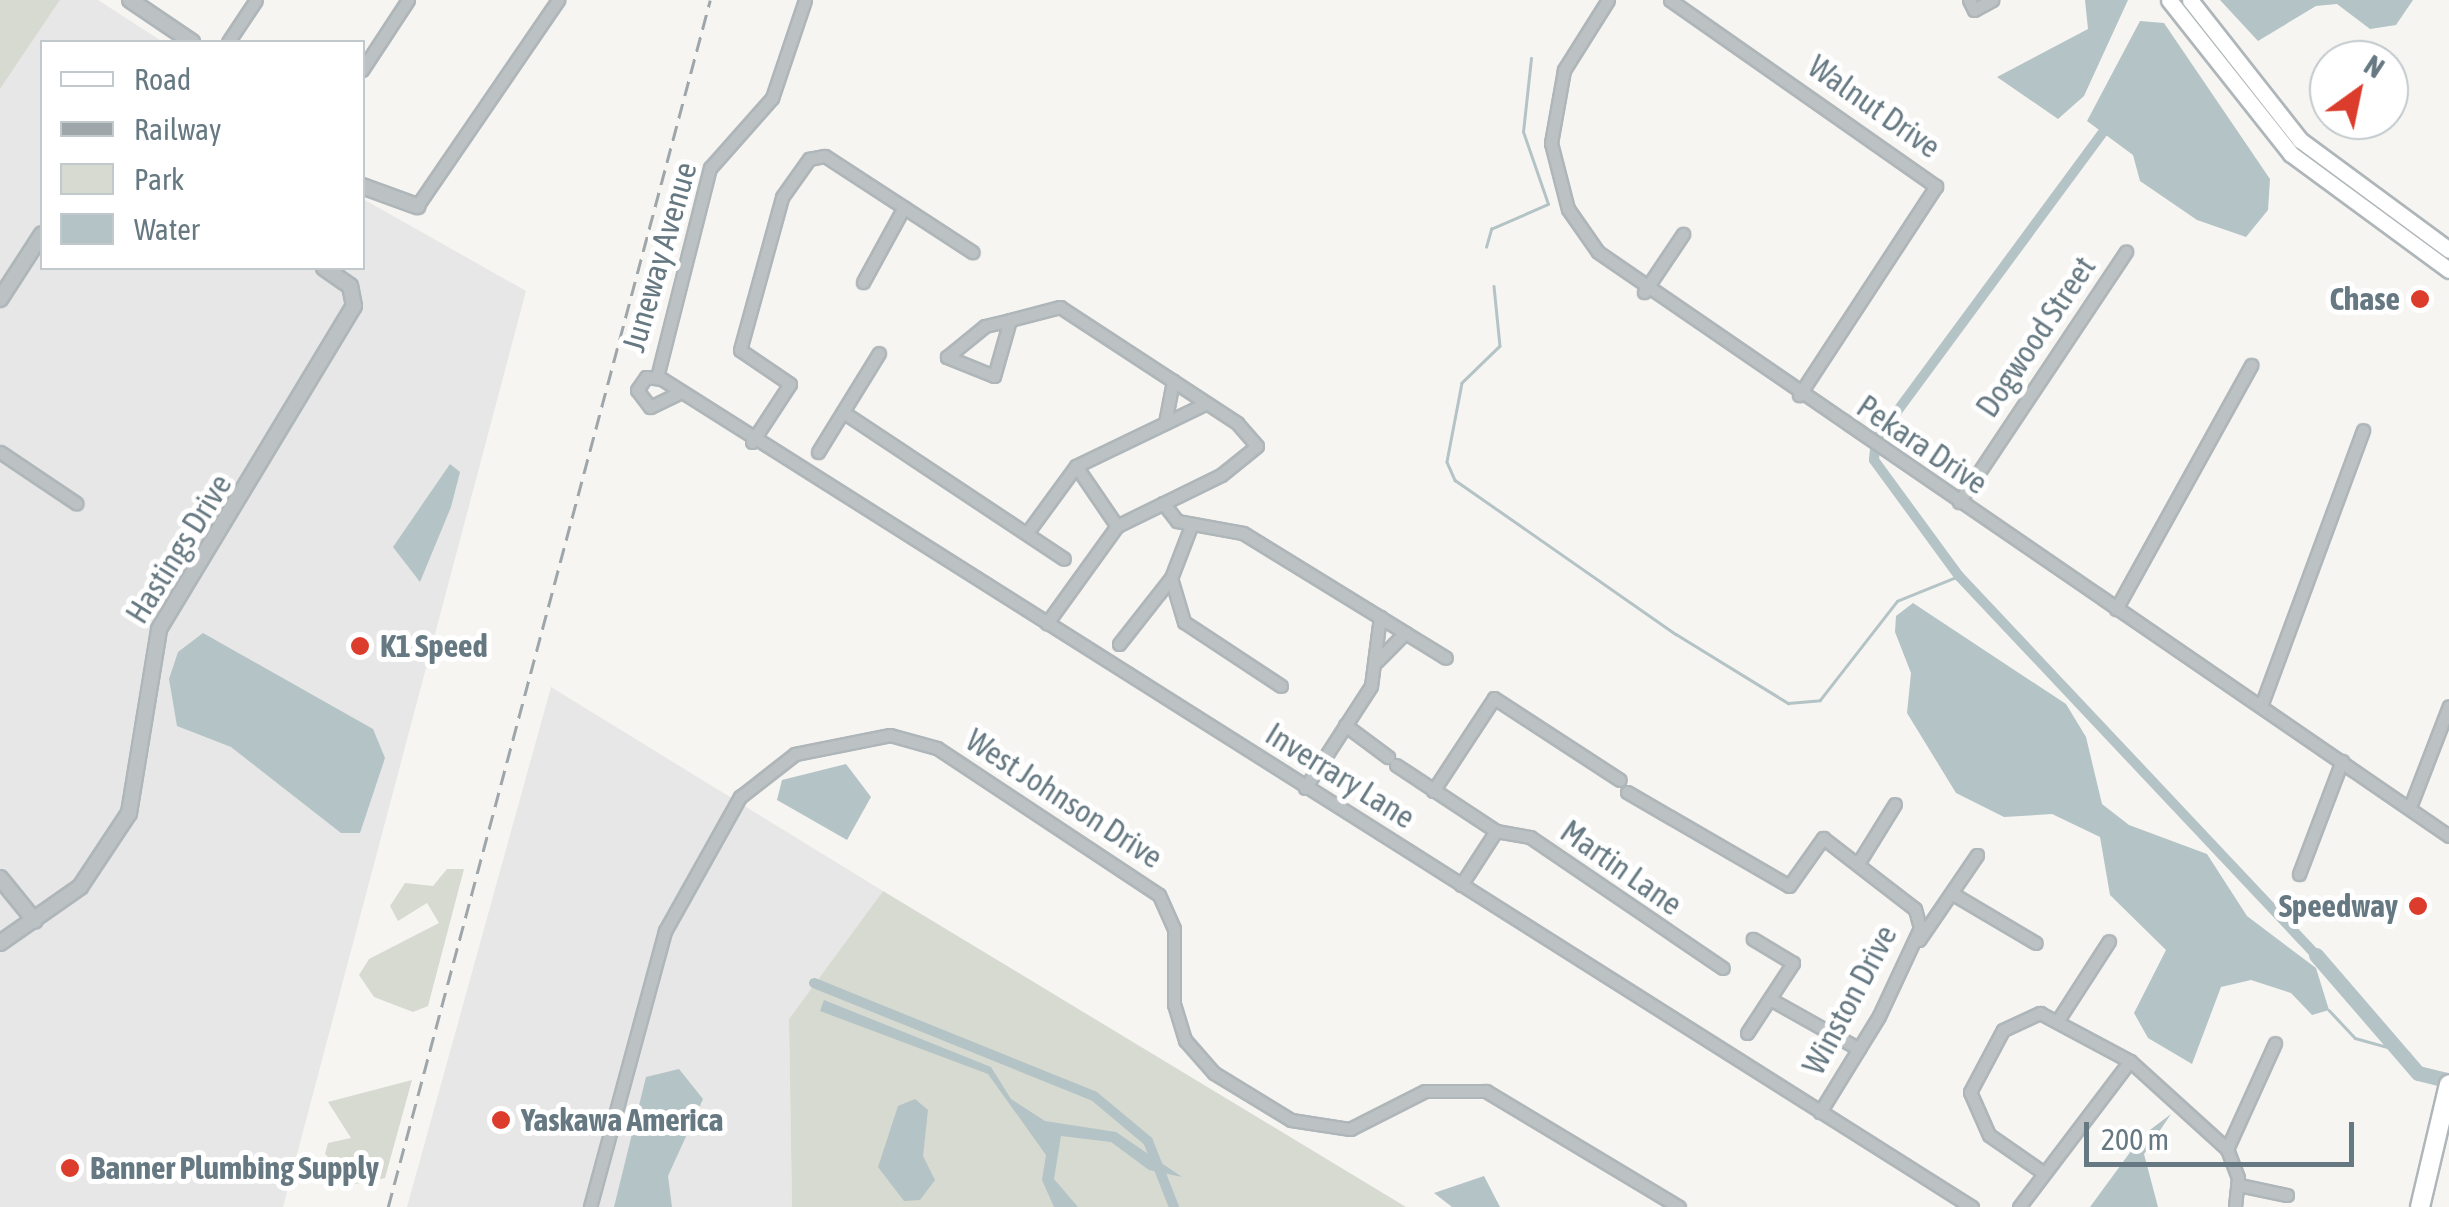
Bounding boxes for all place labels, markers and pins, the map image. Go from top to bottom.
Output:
place label: Chase [2329,280,2400,318]
marker: Chase [2409,288,2431,310]
place label: K1 Speed [380,627,488,665]
marker: K1 Speed [349,635,371,657]
place label: Speedway [2279,887,2398,925]
marker: Speedway [2407,895,2429,917]
place label: Yaskawa America [521,1101,723,1139]
marker: Yaskawa America [490,1109,512,1131]
place label: Banner Plumbing Supply [90,1149,379,1187]
marker: Banner Plumbing Supply [59,1157,81,1179]

